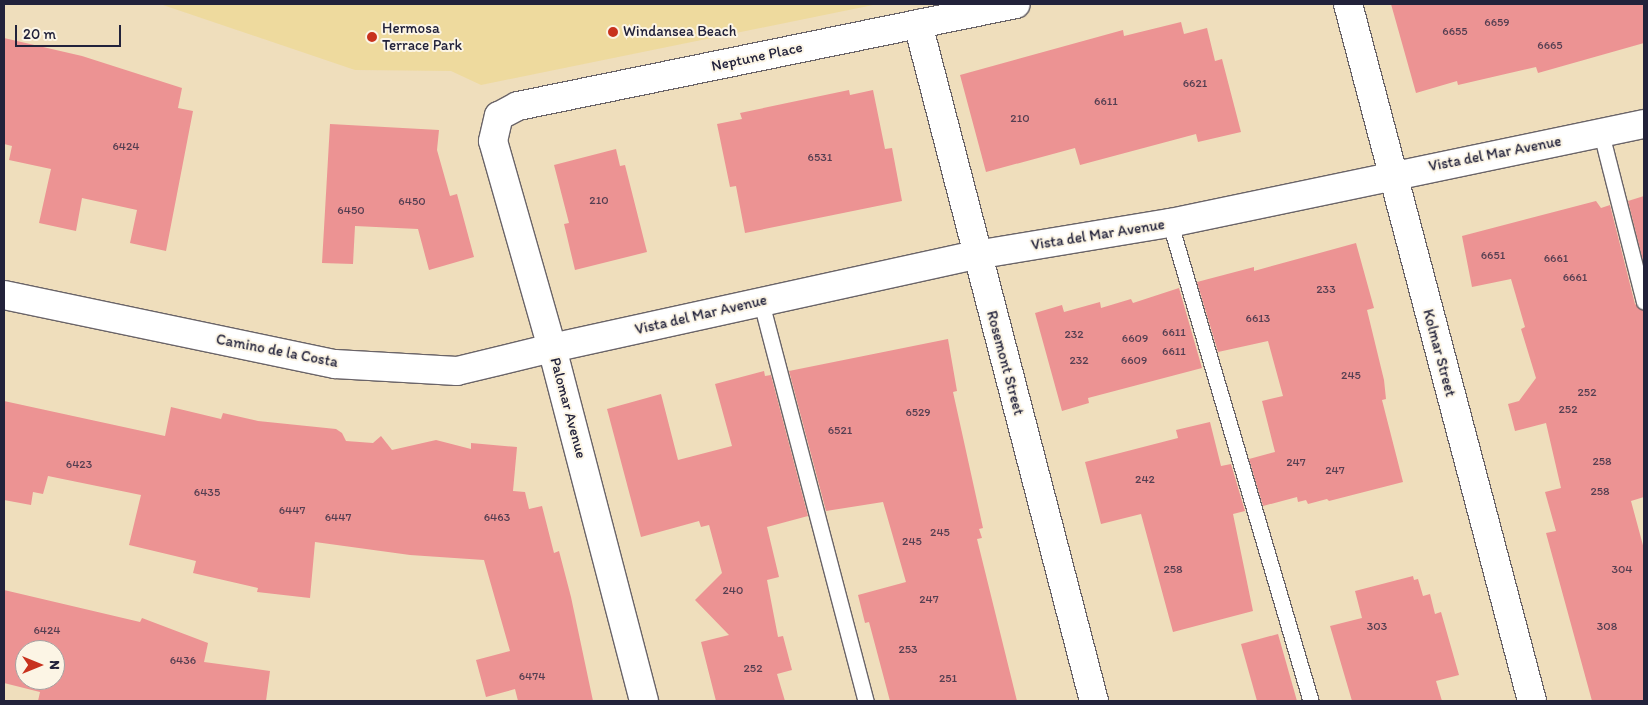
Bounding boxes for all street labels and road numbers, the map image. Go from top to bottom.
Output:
street label: Neptune Place [710,39,804,75]
street label: Vista del Mar Avenue [1427,132,1563,176]
street label: Vista del Mar Avenue [1030,216,1166,254]
street label: Vista del Mar Avenue [633,291,769,339]
street label: Kolmar Street [1419,307,1459,399]
street label: Rosemont Street [982,309,1028,417]
street label: Camino de la Costa [214,330,340,372]
street label: Palomar Avenue [546,356,590,460]

